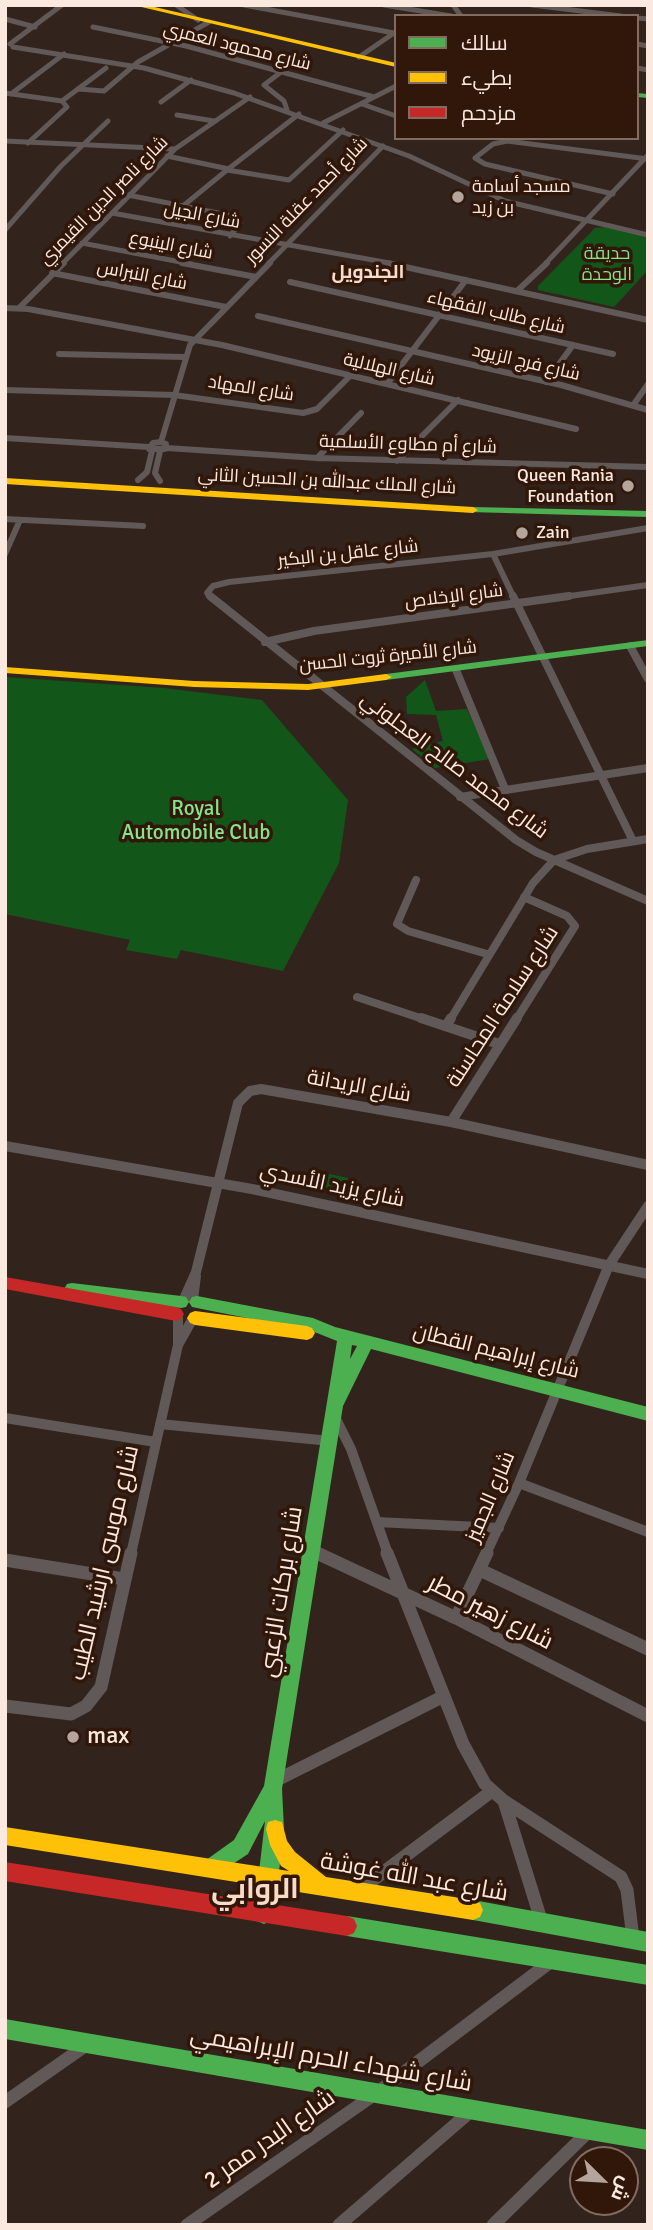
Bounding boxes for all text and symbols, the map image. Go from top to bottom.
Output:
legend [394,14,639,140]
street label: شارع محمود العمري [161,18,313,76]
text: سالك [461,30,508,56]
text: بطيء [461,65,512,91]
text: مزدحم [461,100,516,126]
street label: شارع ناصر الدين القيمري [35,132,173,270]
street label: شارع أحمد عقلة النسور [241,133,373,269]
place label: مسجد أسامة بن زيد [472,176,570,218]
marker: مسجد أسامة بن زيد [450,189,466,205]
street label: شارع الجيل [162,198,242,234]
street label: شارع الينبوع [127,227,215,265]
park label: حديقة الوحدة [582,243,632,286]
street label: شارع النبراس [95,257,189,295]
district label: الجندويل [332,262,404,284]
street label: شارع طالب الفقهاء [425,287,567,339]
street label: شارع فرج الزيود [470,340,582,386]
street label: شارع الهلالية [341,349,437,391]
street label: شارع المهاد [207,372,295,406]
street label: شارع أم مطاوع الأسلمية [319,431,497,459]
street label: شارع الملك عبدالله بن الحسين الثاني [197,464,457,500]
place label: Queen Rania Foundation [517,465,614,508]
marker: Queen Rania Foundation [620,478,636,494]
place label: Zain [536,522,570,544]
marker: Zain [514,525,530,541]
street label: شارع عاقل بن البكير [277,536,419,572]
street label: شارع الإخلاص [404,580,504,614]
street label: شارع الأميرة ثروت الحسن [298,637,478,677]
street label: شارع محمد صالح العجلوني [355,687,553,845]
park label: Royal Automobile Club [122,796,270,846]
street label: شارع سلامة المحاسنة [441,922,565,1092]
street label: شارع الريدانة [305,1065,413,1109]
street label: شارع يزيد الأسدي [258,1158,406,1214]
street label: شارع إبراهيم القطان [410,1319,582,1385]
street label: شارع موسى ارشيد الطيب [64,1443,146,1683]
street label: شارع الجميز [461,1448,521,1546]
street label: شارع بركات الزعبي [254,1504,310,1680]
street label: شارع زهير مطر [422,1569,558,1657]
place label: max [87,1723,129,1751]
marker: max [65,1729,81,1745]
street label: شارع عبد الله غوشة [318,1847,510,1909]
district label: الروابي [211,1874,299,1908]
street label: شارع شهداء الحرم الإبراهيمي [188,2021,474,2099]
street label: شارع البدر ممر 2 [199,2084,341,2196]
north arrow [569,2146,639,2216]
text: ش [605,2173,637,2205]

